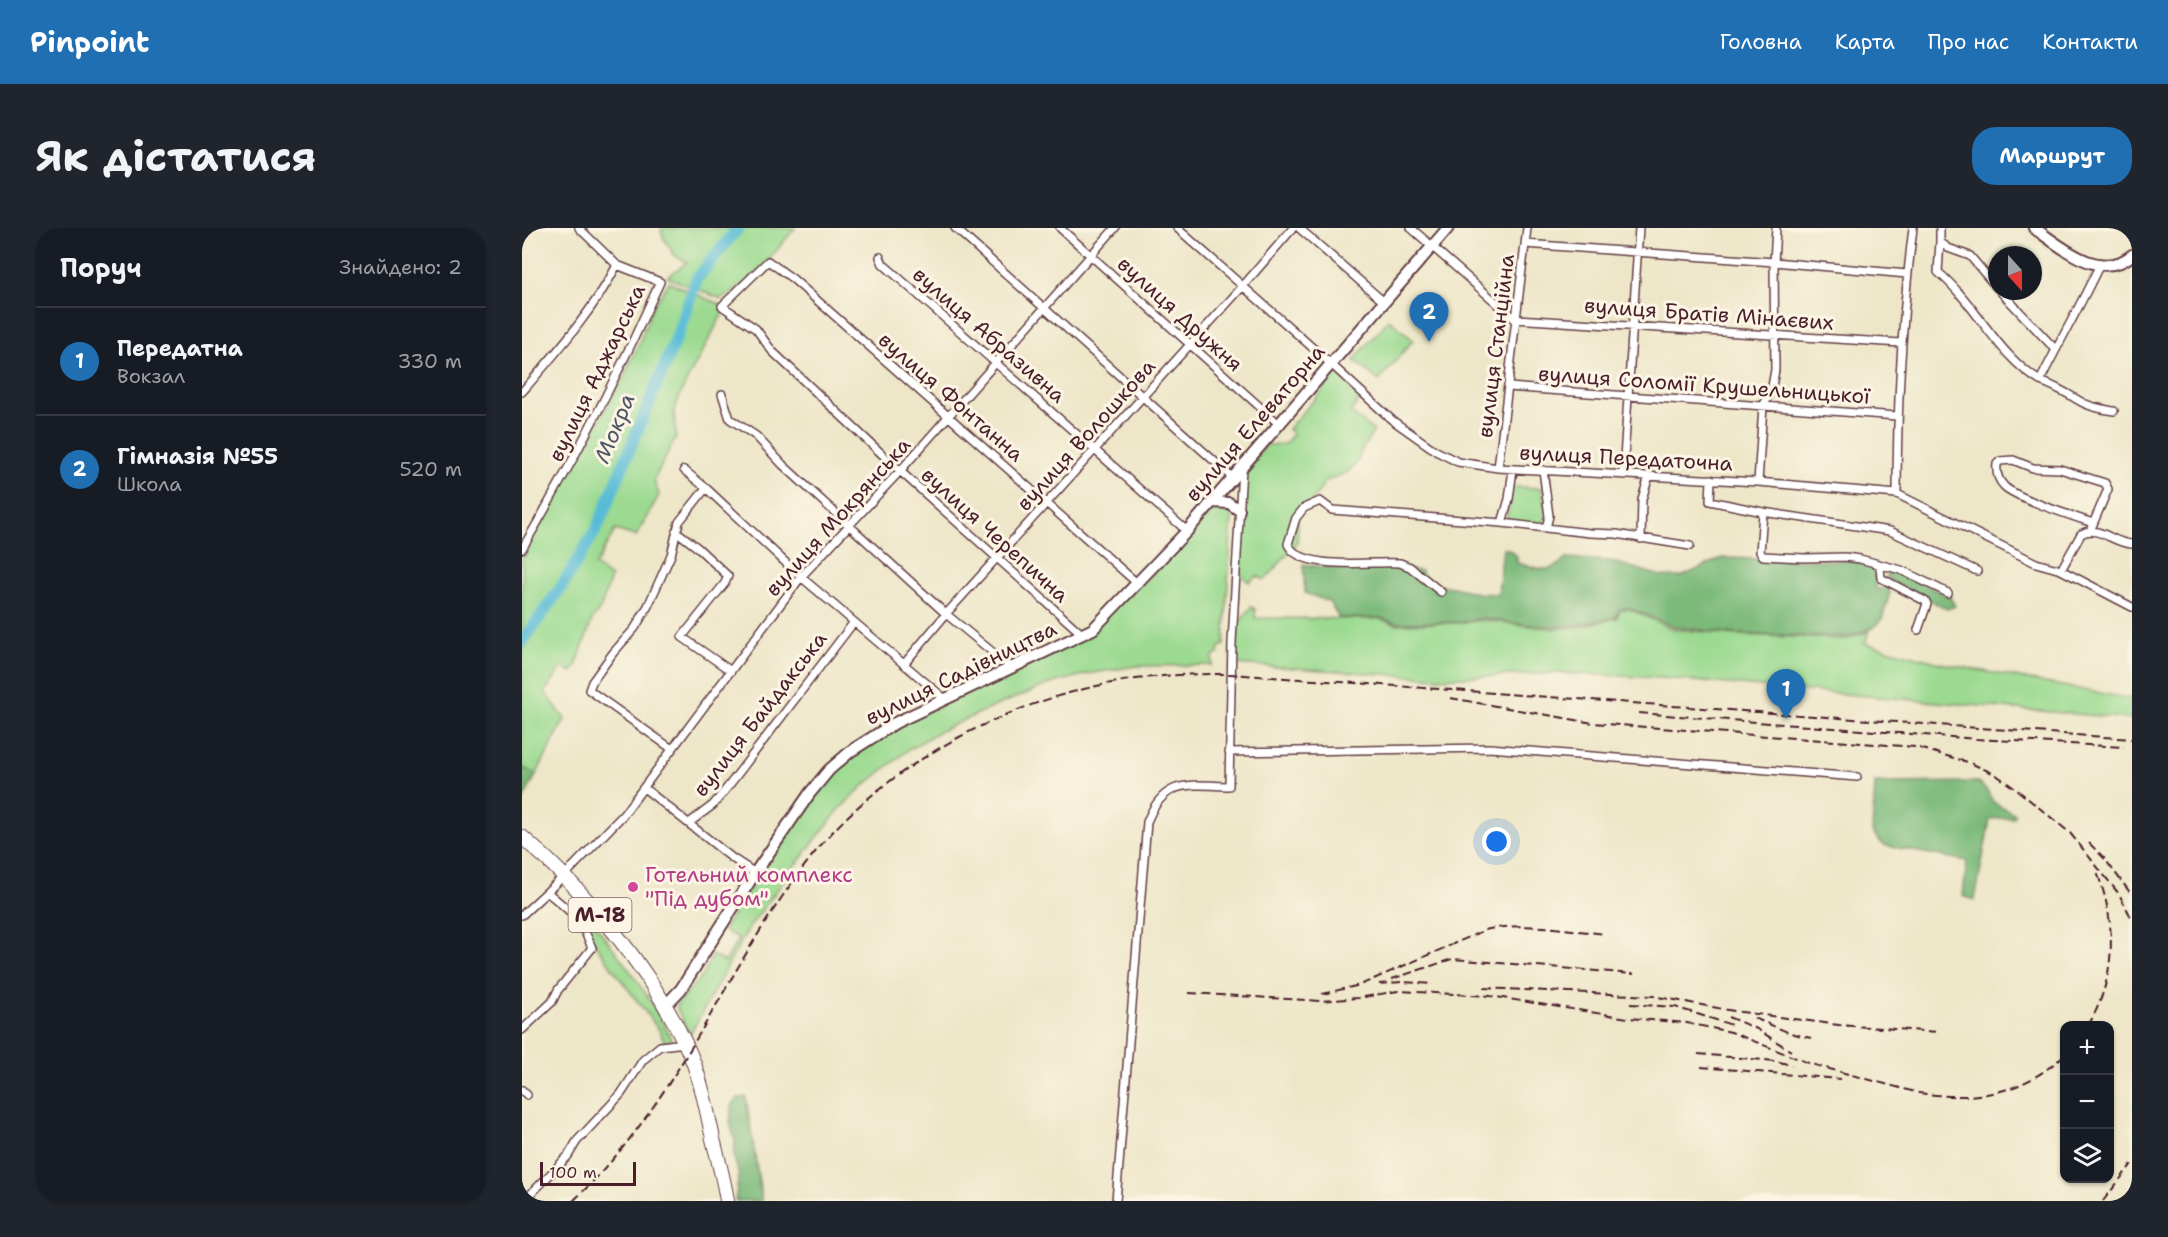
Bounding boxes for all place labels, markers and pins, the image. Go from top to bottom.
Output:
pin: 2 [1410,292,1448,342]
pin: 1 [1766,670,1806,719]
place label: Готельний комплекс "Під дубом" [645,861,853,913]
marker: Готельний комплекс "Під дубом" [626,880,640,894]

